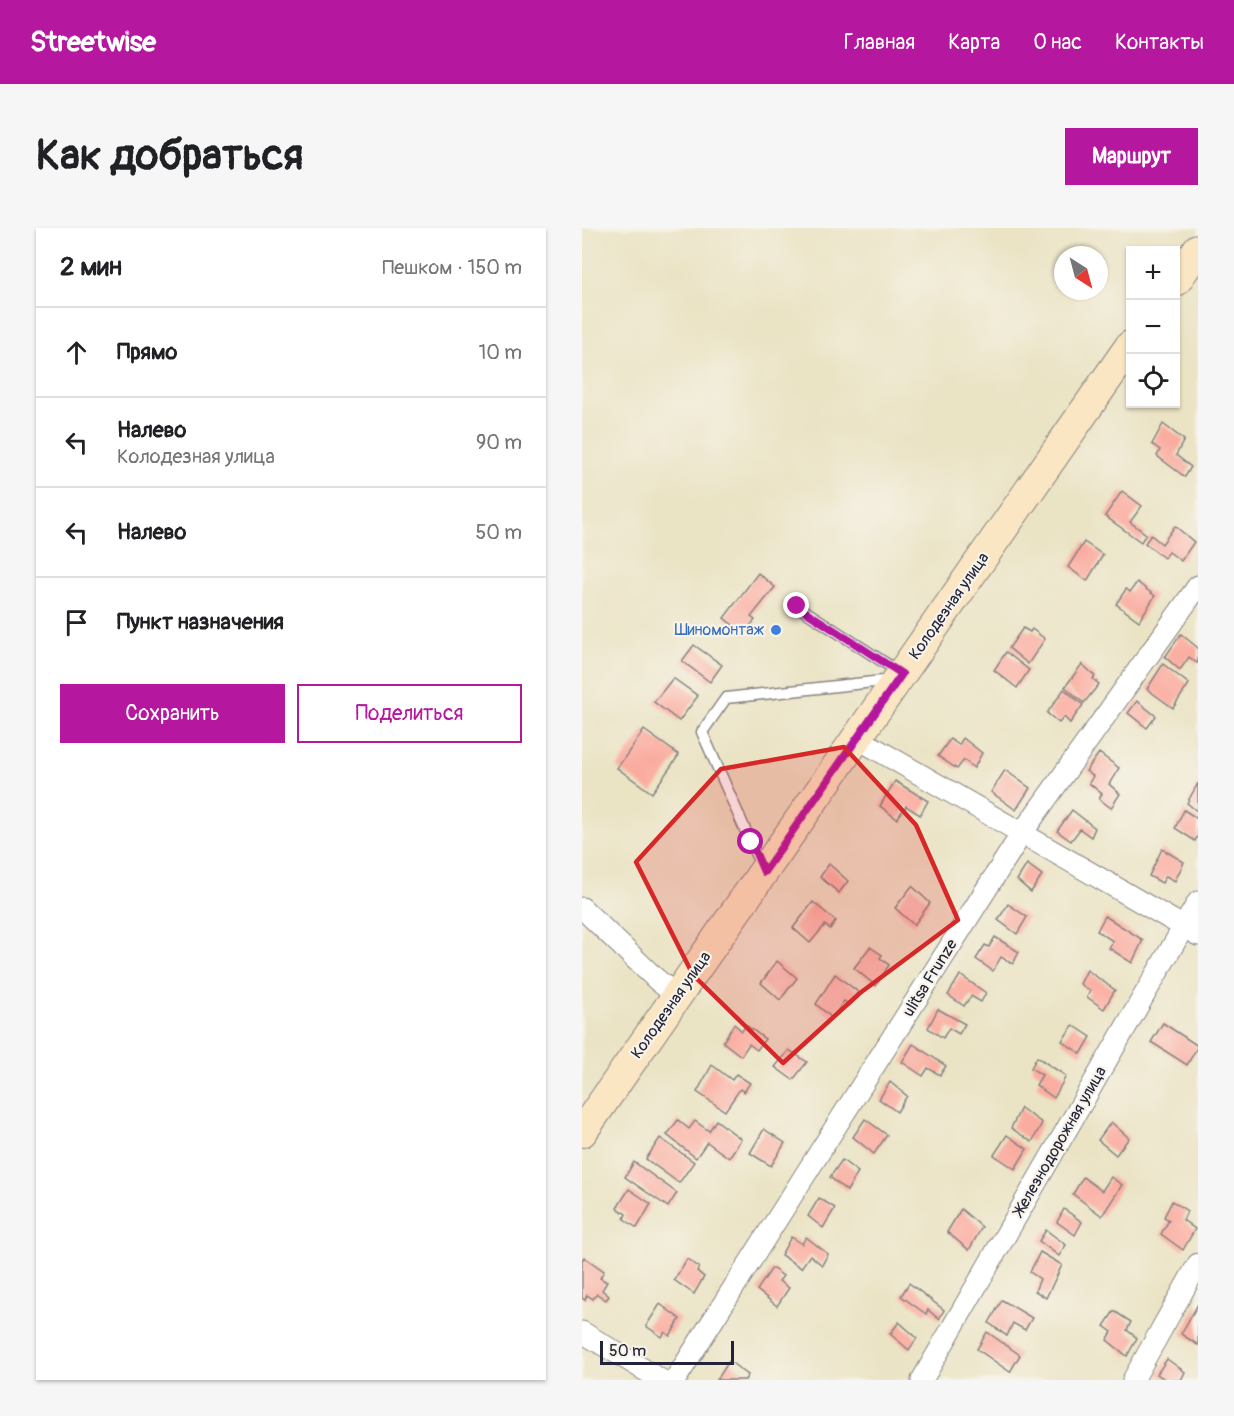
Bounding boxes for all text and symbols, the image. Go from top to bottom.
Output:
text: Streetwise [30,25,156,60]
text: Главная [844,29,915,56]
text: Карта [948,29,1000,56]
text: О нас [1033,29,1082,56]
text: Контакты [1115,29,1204,56]
button: Маршрут [1065,128,1198,185]
text: Как добраться [36,130,303,182]
north arrow [1054,246,1108,300]
map controls [1126,246,1180,408]
button: + [1126,246,1180,300]
text: 2 мин [60,251,122,283]
text: Пешком · 150 m [382,255,522,280]
button: − [1126,300,1180,354]
icon: ahead [60,336,93,369]
text: Прямо [117,338,177,366]
text: 10 m [478,340,522,365]
button: locate [1126,354,1180,408]
text: Налево [117,416,186,444]
icon: left [60,426,93,459]
text: 90 m [476,430,522,455]
text: Колодезная улица [117,444,275,469]
icon: left [60,516,93,549]
text: Налево [117,518,186,546]
text: 50 m [475,520,522,545]
street label: Колодезная улица [905,549,993,663]
route end [783,592,809,618]
icon: arrive [60,606,93,639]
text: Пункт назначения [117,608,284,636]
place label: Шиномонтаж [674,620,765,640]
marker: Шиномонтаж [769,623,783,637]
button: Сохранить [60,684,285,743]
button: Поделиться [297,684,522,743]
route start [737,828,763,854]
street label: ulitsa Frunze [898,935,962,1021]
street label: Колодезная улица [627,948,715,1062]
street label: Железнодорожная улица [1008,1063,1111,1222]
scale bar [600,1338,734,1366]
text: 50 m [609,1341,646,1361]

